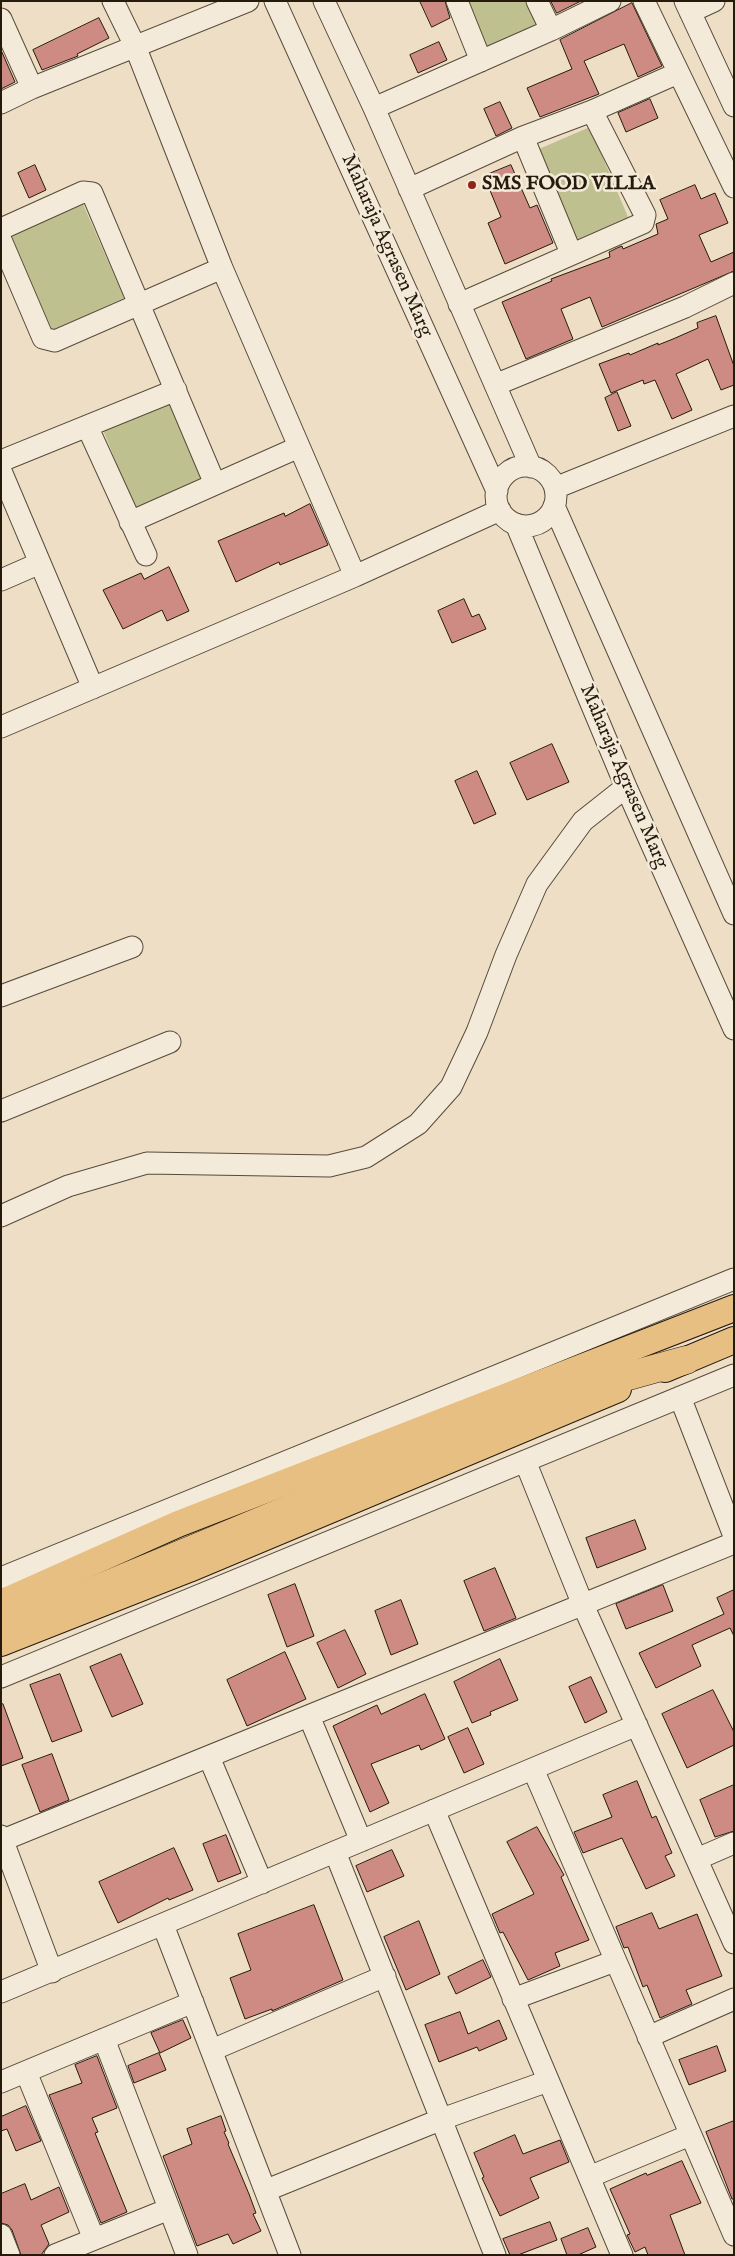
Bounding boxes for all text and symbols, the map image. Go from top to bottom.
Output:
street label: Maharaja Agrasen Marg [335,151,437,341]
place label: SMS FOOD VILLA [482,173,655,197]
marker: SMS FOOD VILLA [466,179,478,191]
street label: Maharaja Agrasen Marg [573,681,673,873]

